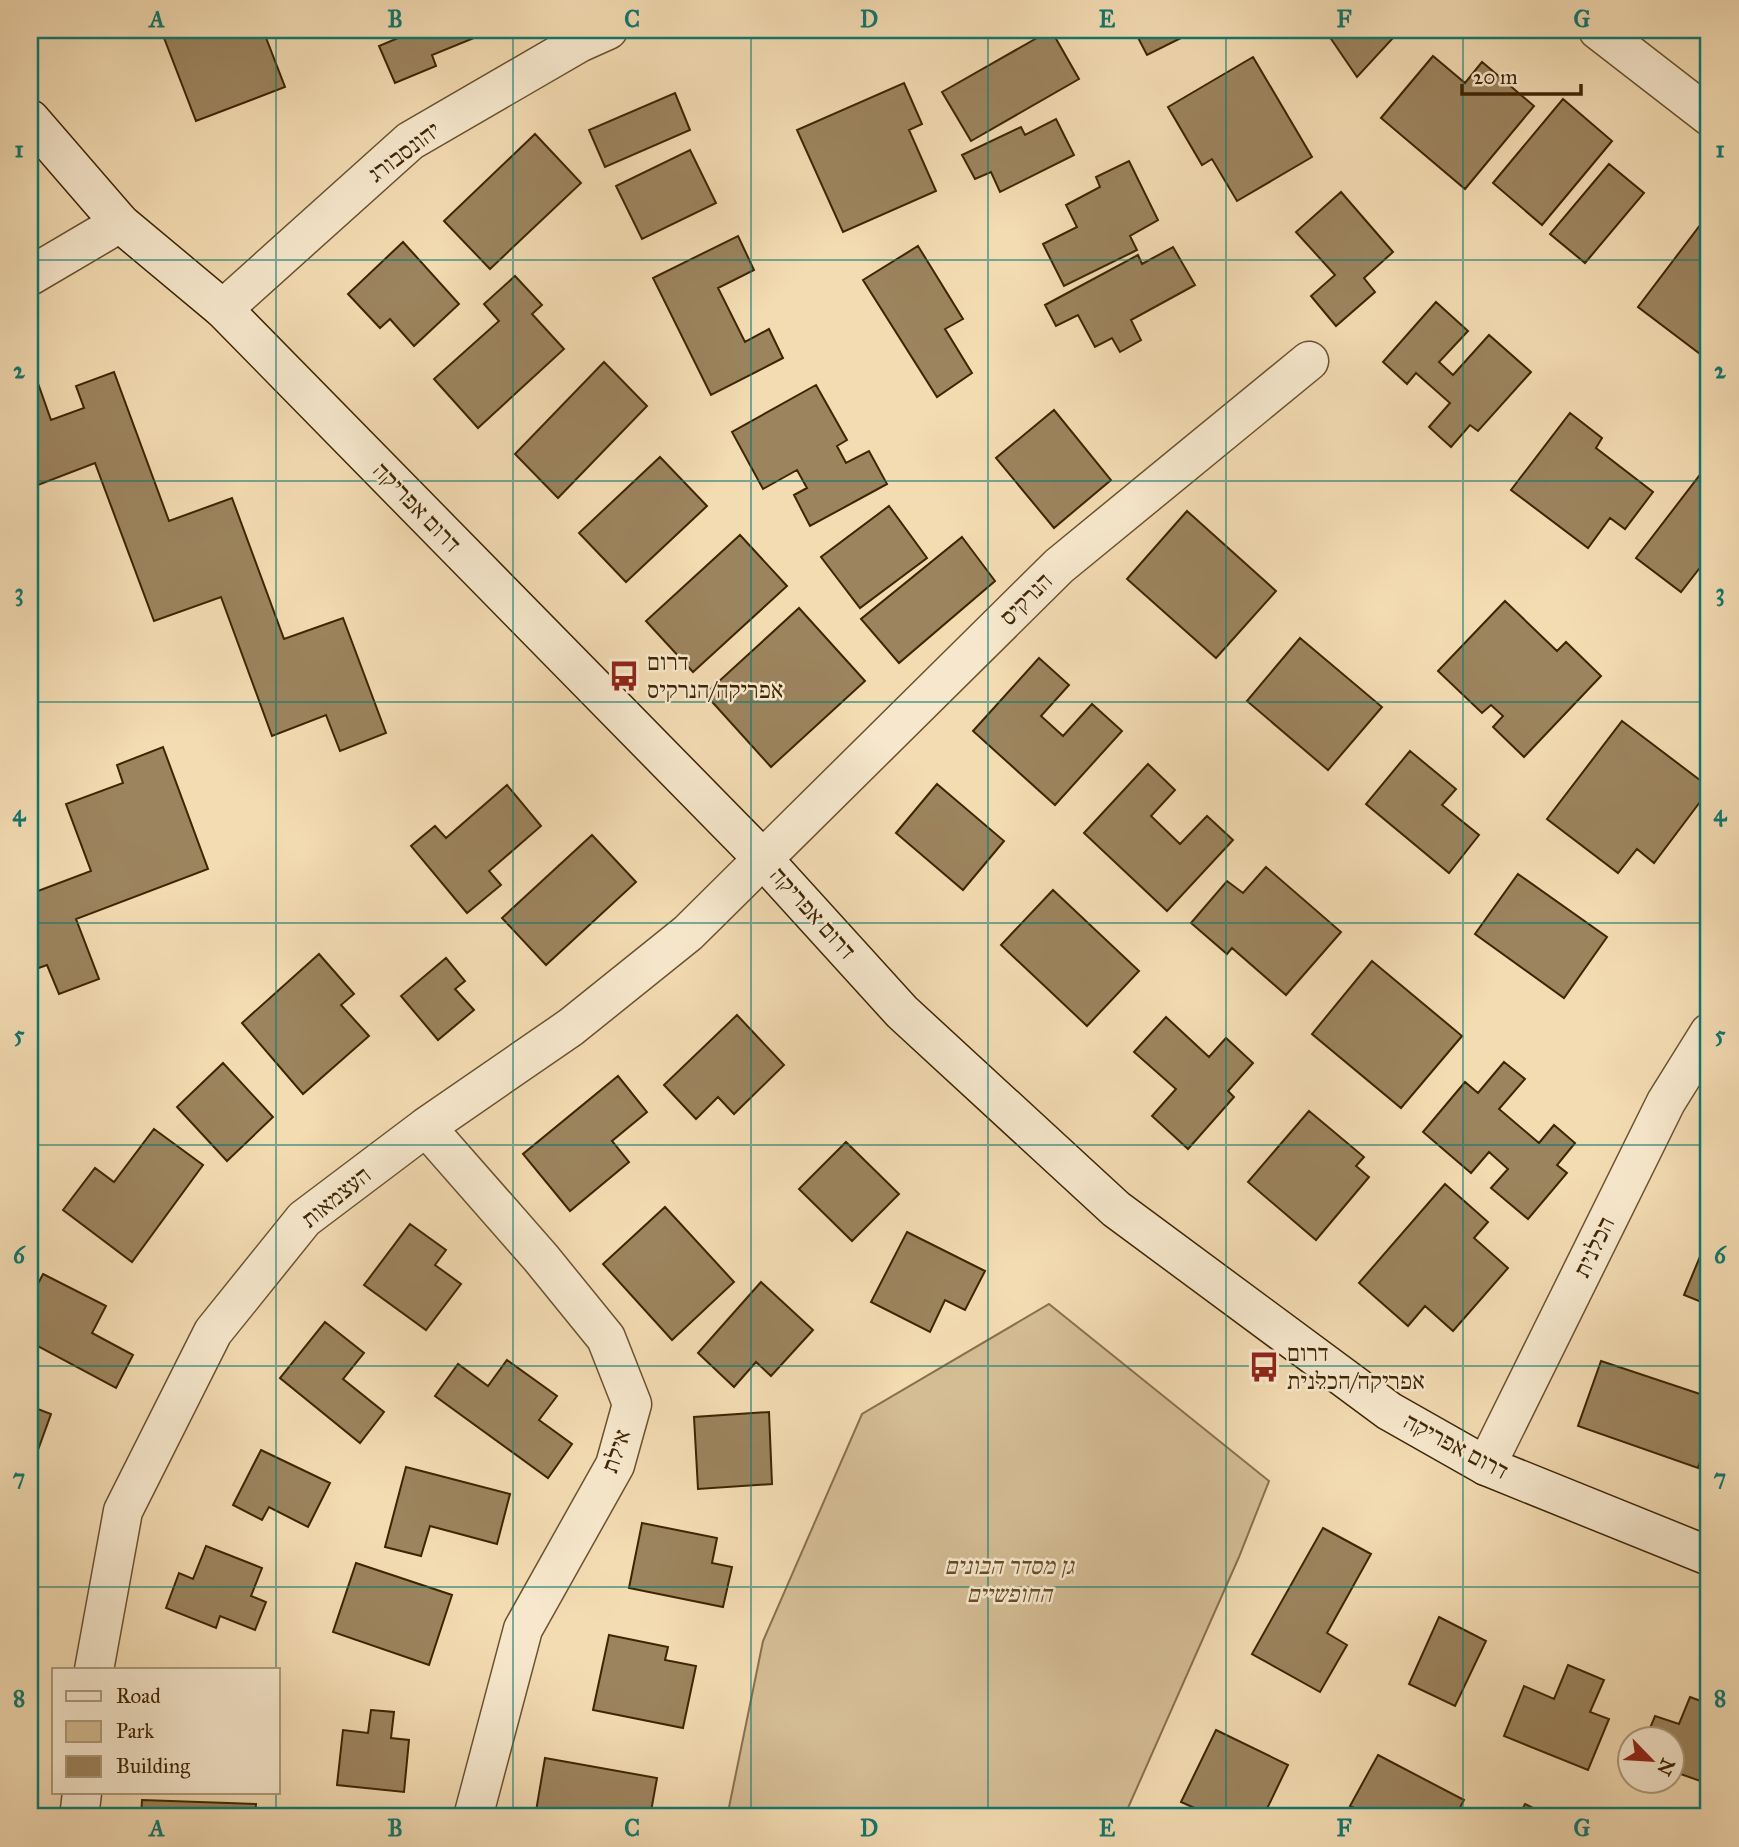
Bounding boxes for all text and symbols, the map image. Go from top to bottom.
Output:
text: A [147,5,165,33]
text: B [387,5,403,33]
text: C [624,5,640,33]
text: D [860,5,878,33]
text: E [1099,5,1116,33]
text: F [1336,5,1352,33]
text: G [1574,5,1591,33]
scale bar [1462,52,1582,96]
text: 20 m [1473,64,1518,90]
street label: יהונסבורג [362,115,446,189]
text: 1 [14,135,24,163]
text: 1 [1715,135,1725,163]
text: 2 [13,356,25,384]
text: 2 [1714,356,1726,384]
street label: דרום אפריקה [366,455,468,559]
street label: הנרקיס [993,566,1059,632]
text: 3 [14,578,24,607]
text: 3 [1715,578,1725,607]
place label: דרום אפריקה/הנרקיס [647,647,784,705]
bus stop icon: דרום אפריקה/הנרקיס [607,659,641,693]
text: 4 [13,799,27,827]
text: 4 [1714,799,1728,827]
street label: דרום אפריקה [764,860,862,966]
text: 5 [14,1020,25,1048]
text: 5 [1715,1020,1726,1048]
street label: העצמאות [295,1160,377,1234]
street label: הכלנית [1567,1212,1621,1282]
text: 6 [13,1241,26,1269]
text: 6 [1714,1241,1727,1269]
place label: דרום אפריקה/הכלנית [1287,1338,1425,1396]
bus stop icon: דרום אפריקה/הכלנית [1247,1350,1281,1384]
street label: דרום אפריקה [1398,1406,1514,1486]
street label: אילת [595,1425,637,1477]
text: 7 [13,1463,25,1491]
text: 7 [1714,1463,1726,1491]
park label: גן מסדר הבונים החופשיים [944,1551,1076,1609]
legend [52,1668,280,1794]
text: Road [116,1683,161,1709]
text: 8 [13,1684,25,1712]
text: 8 [1714,1684,1726,1712]
text: Park [116,1718,154,1744]
north arrow [1616,1724,1686,1794]
text: Building [116,1753,190,1779]
text: N [1652,1755,1680,1779]
text: A [147,1814,165,1842]
text: B [387,1814,403,1842]
text: C [624,1814,640,1842]
text: D [860,1814,878,1842]
text: E [1099,1814,1116,1842]
text: F [1336,1814,1352,1842]
text: G [1574,1814,1591,1842]

